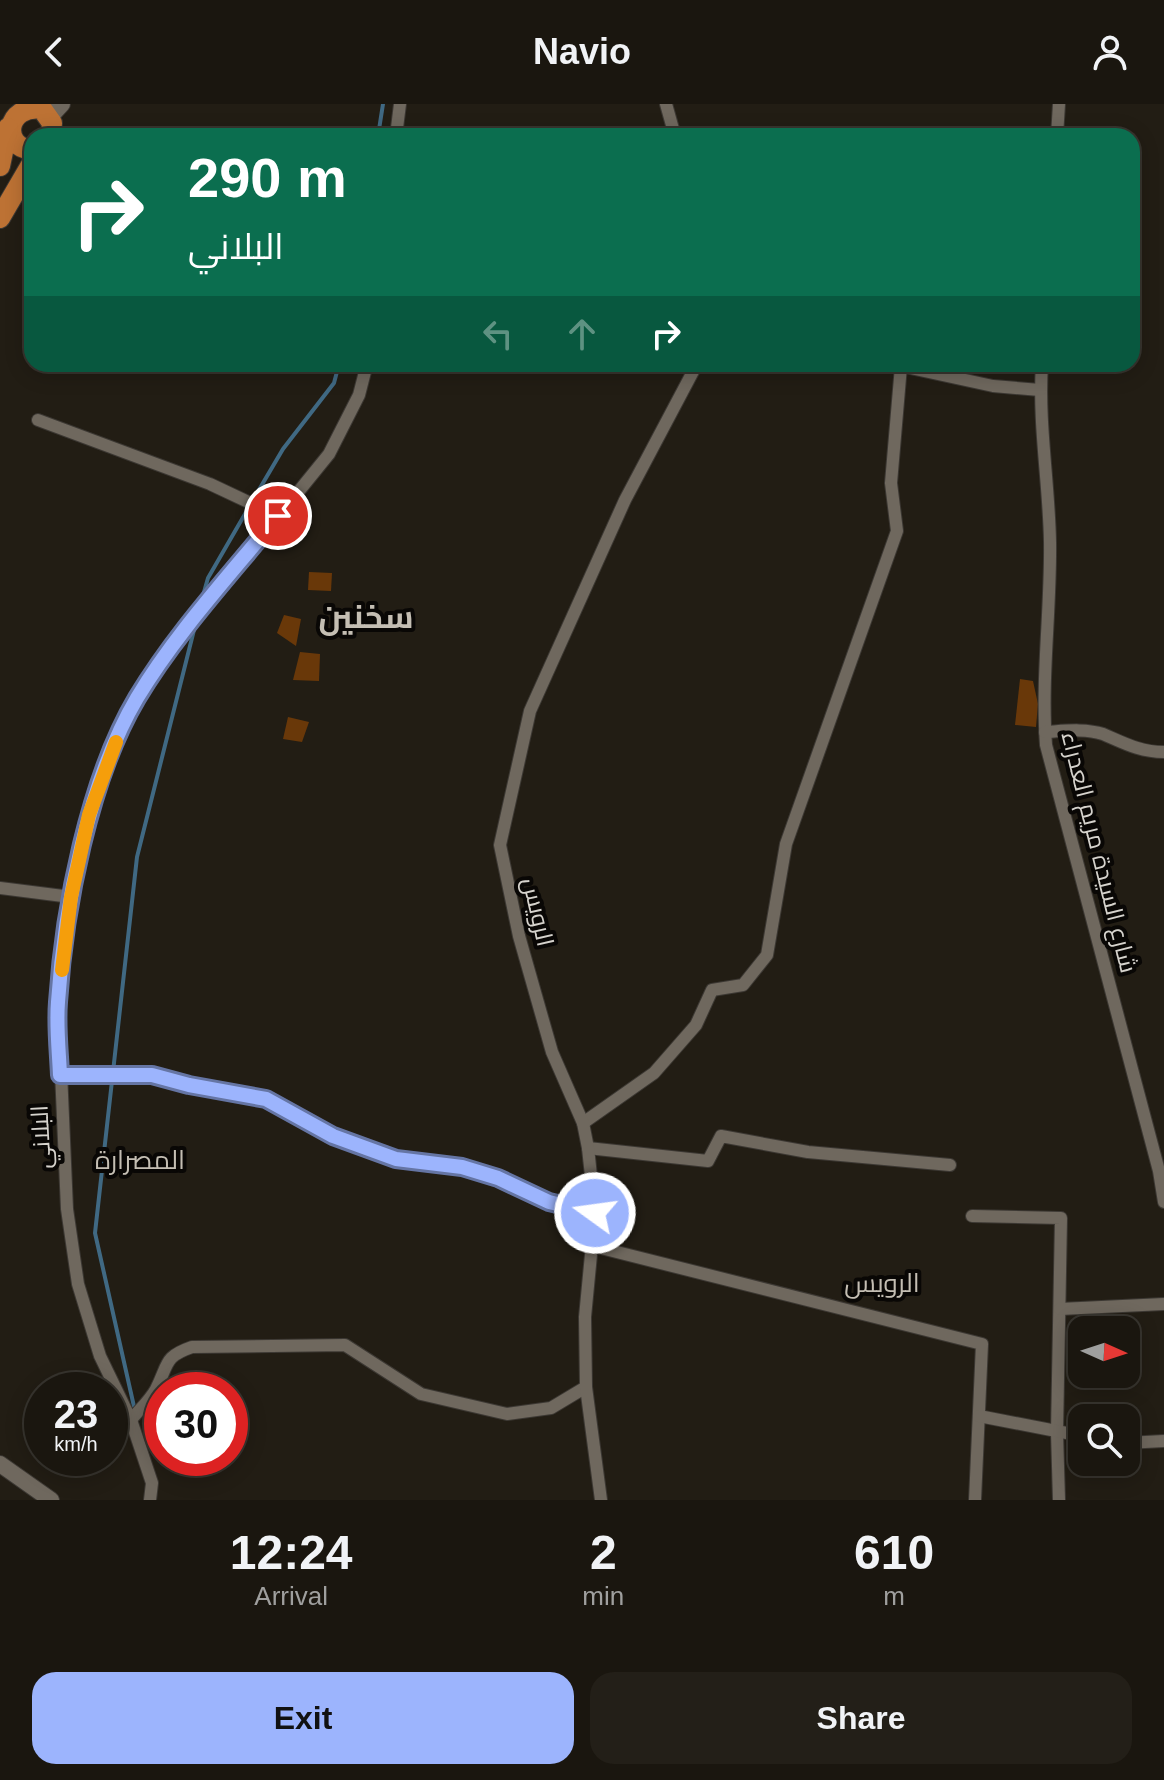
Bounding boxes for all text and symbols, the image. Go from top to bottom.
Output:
icon: back [32,30,76,74]
icon: person [1088,30,1132,74]
text: Navio [533,31,631,72]
text: 290 m [188,146,347,209]
icon: right [56,160,160,264]
text: البلاني [188,226,284,267]
icon: left [476,312,520,356]
icon: ahead [560,312,604,356]
icon: right [644,312,688,356]
pin [244,482,312,550]
icon: arrive [256,494,300,538]
district label: سخنين [318,599,414,636]
street label: شارع السيدة مريم العدراء [1053,728,1143,976]
street label: الرويس [517,875,559,949]
street label: البلاني [25,1104,62,1170]
district label: المصرارة [95,1145,185,1175]
position arrow [553,1171,637,1255]
district label: الرويس [844,1268,920,1299]
north arrow [1068,1316,1140,1388]
map controls [1068,1316,1140,1476]
speed limit sign: 30 [144,1372,248,1476]
text: 23 [54,1392,98,1436]
button: search [1068,1404,1140,1476]
text: km/h [54,1433,98,1455]
text: 12:24 [230,1526,353,1579]
text: 2 [590,1526,617,1579]
text: 610 [854,1526,934,1579]
text: Arrival [254,1581,328,1611]
text: min [582,1581,624,1611]
text: m [883,1581,905,1611]
button: Exit [32,1672,574,1764]
button: Share [590,1672,1132,1764]

